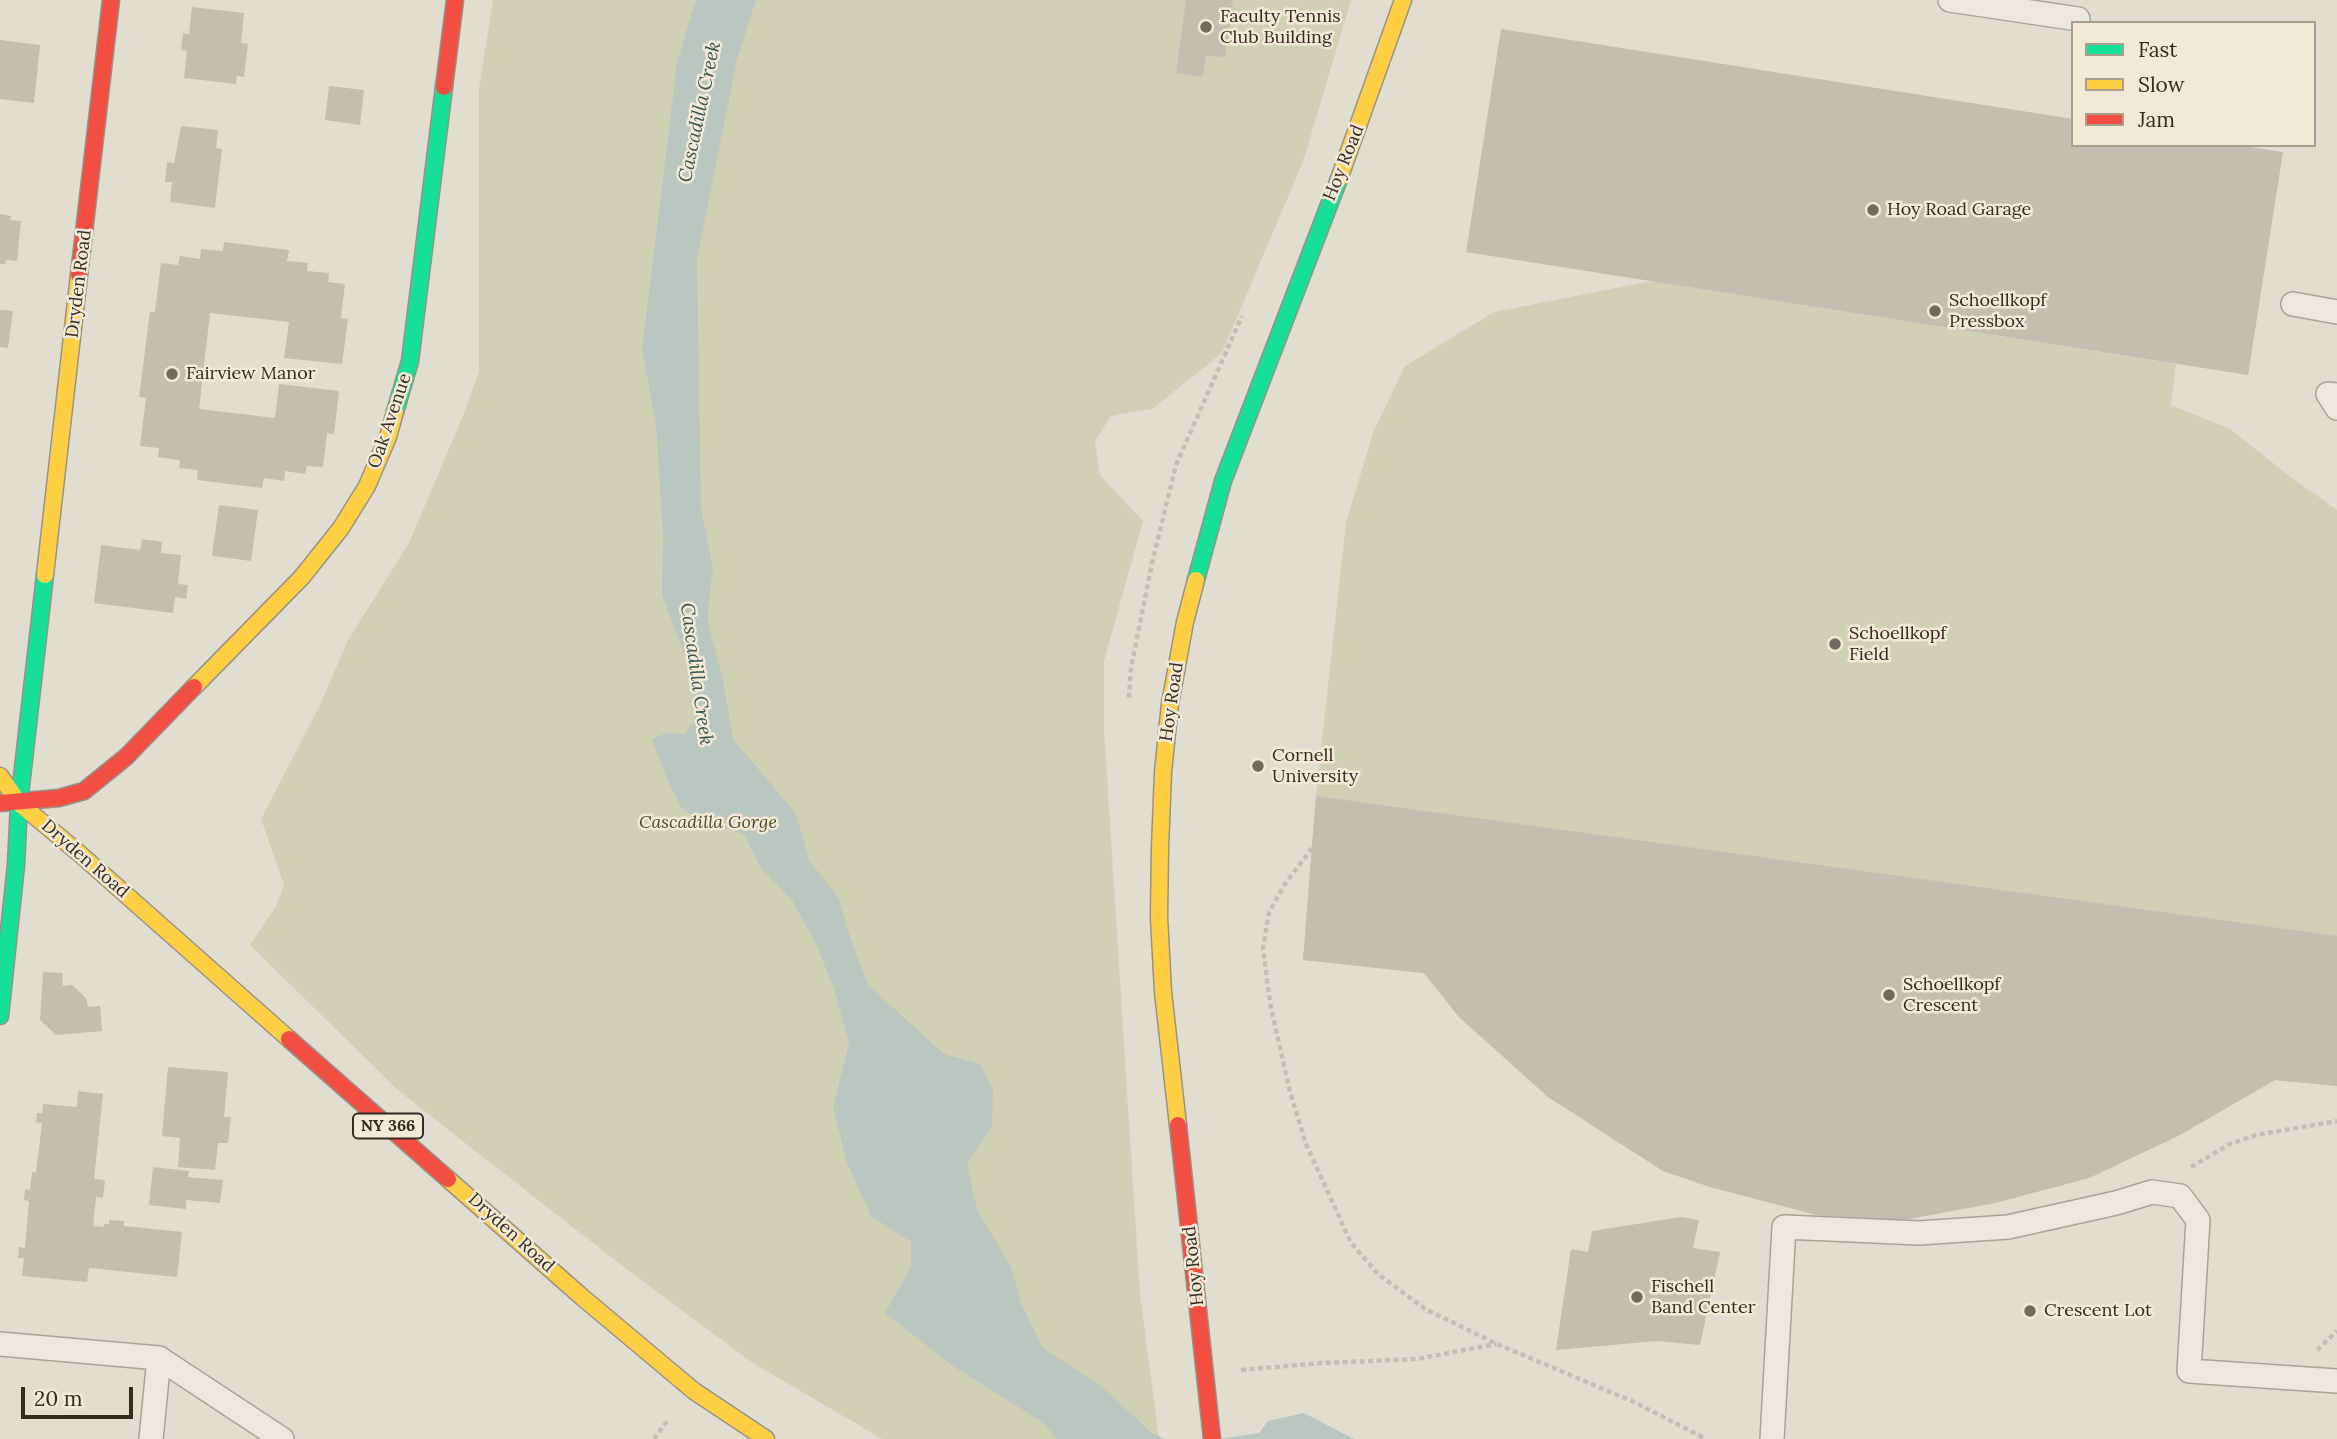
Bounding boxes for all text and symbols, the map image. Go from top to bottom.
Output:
place label: Faculty Tennis Club Building [1220,6,1341,48]
marker: Faculty Tennis Club Building [1198,19,1214,35]
legend [2071,21,2316,147]
text: Fast [2138,36,2177,63]
water label: Cascadilla Creek [674,40,726,184]
text: Slow [2138,71,2185,98]
text: Jam [2138,106,2175,133]
street label: Hoy Road [1319,122,1369,204]
place label: Hoy Road Garage [1887,199,2031,221]
marker: Hoy Road Garage [1865,202,1881,218]
street label: Dryden Road [62,229,96,339]
place label: Schoellkopf Pressbox [1949,290,2046,332]
marker: Schoellkopf Pressbox [1927,303,1943,319]
place label: Fairview Manor [186,363,315,385]
marker: Fairview Manor [164,366,180,382]
street label: Oak Avenue [364,371,416,471]
water label: Cascadilla Creek [675,601,717,747]
place label: Schoellkopf Field [1849,623,1946,666]
marker: Schoellkopf Field [1827,636,1843,652]
street label: Hoy Road [1156,661,1188,743]
place label: Cornell University [1272,745,1358,788]
marker: Cornell University [1250,758,1266,774]
park label: Cascadilla Gorge [639,812,777,834]
street label: Dryden Road [37,815,133,903]
place label: Schoellkopf Crescent [1903,974,2000,1016]
marker: Schoellkopf Crescent [1881,987,1897,1003]
road number: NY 366 [353,1114,423,1138]
street label: Dryden Road [463,1189,559,1277]
street label: Hoy Road [1179,1225,1209,1307]
place label: Fischell Band Center [1651,1276,1756,1318]
marker: Fischell Band Center [1629,1289,1645,1305]
place label: Crescent Lot [2044,1300,2152,1322]
marker: Crescent Lot [2022,1303,2038,1319]
scale bar [24,1372,136,1416]
text: 20 m [34,1385,83,1412]

